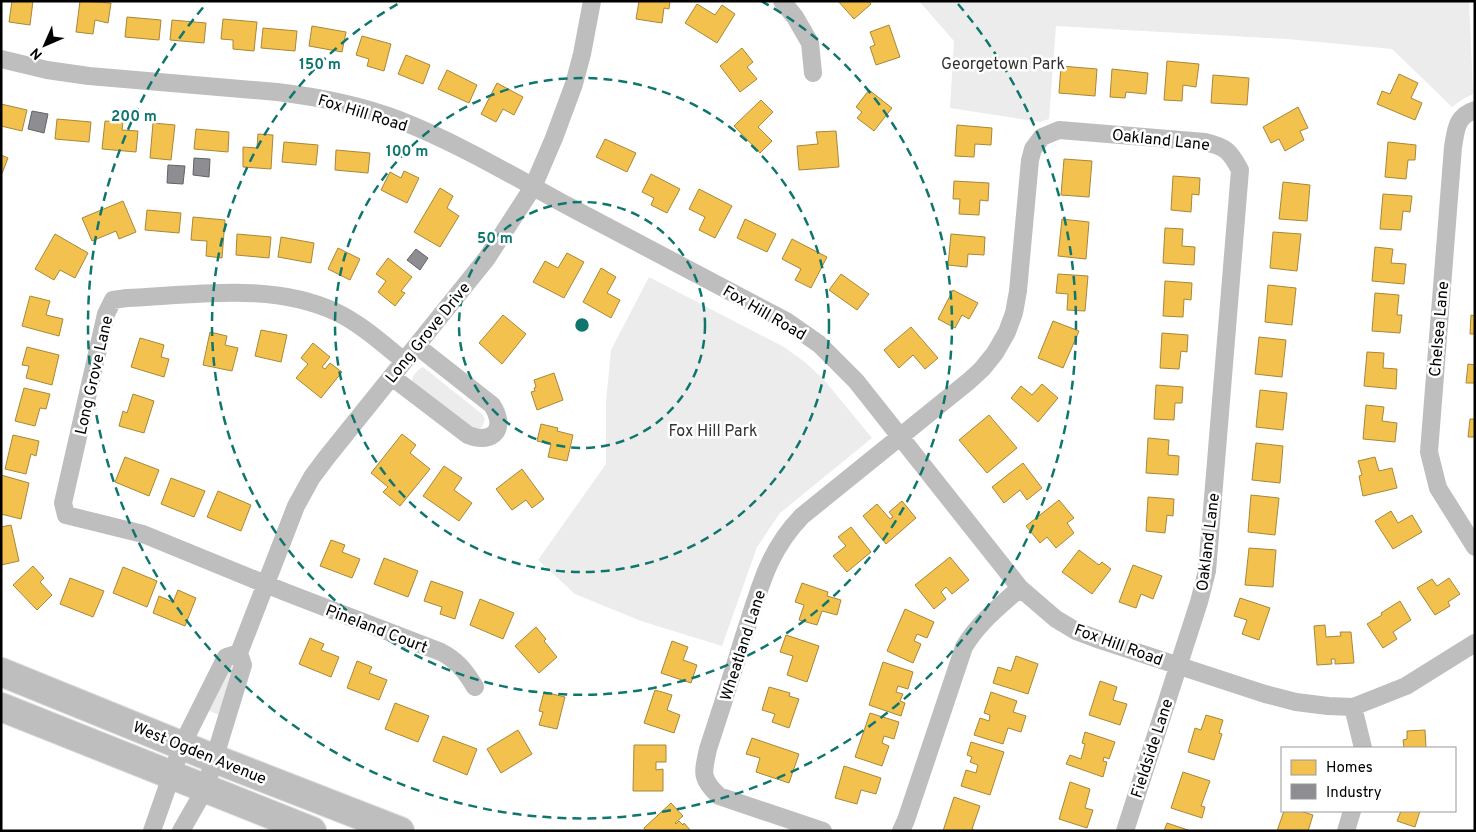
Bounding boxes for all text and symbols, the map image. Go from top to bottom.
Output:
north arrow [20,20,70,70]
text: N [27,44,46,63]
park label: Georgetown Park [941,55,1065,75]
text: 150 m [299,56,341,75]
street label: Fox Hill Road [315,91,410,137]
text: 200 m [111,108,157,127]
street label: Oakland Lane [1111,126,1211,156]
text: 100 m [386,143,428,162]
text: 50 m [477,230,513,249]
street label: Long Grove Drive [382,279,475,388]
street label: Chelsea Lane [1426,281,1454,378]
street label: Fox Hill Road [719,282,809,346]
street label: Long Grove Lane [72,314,118,437]
centre of rings [573,316,591,334]
park label: Fox Hill Park [669,422,757,442]
street label: Oakland Lane [1193,492,1225,592]
street label: Wheatland Lane [717,588,771,704]
street label: Pineland Court [322,601,430,659]
street label: Fox Hill Road [1071,621,1165,671]
street label: Fieldside Lane [1127,696,1178,801]
street label: West Ogden Avenue [129,718,269,790]
legend [1281,747,1456,812]
text: Homes [1326,759,1373,778]
text: Industry [1326,784,1382,803]

